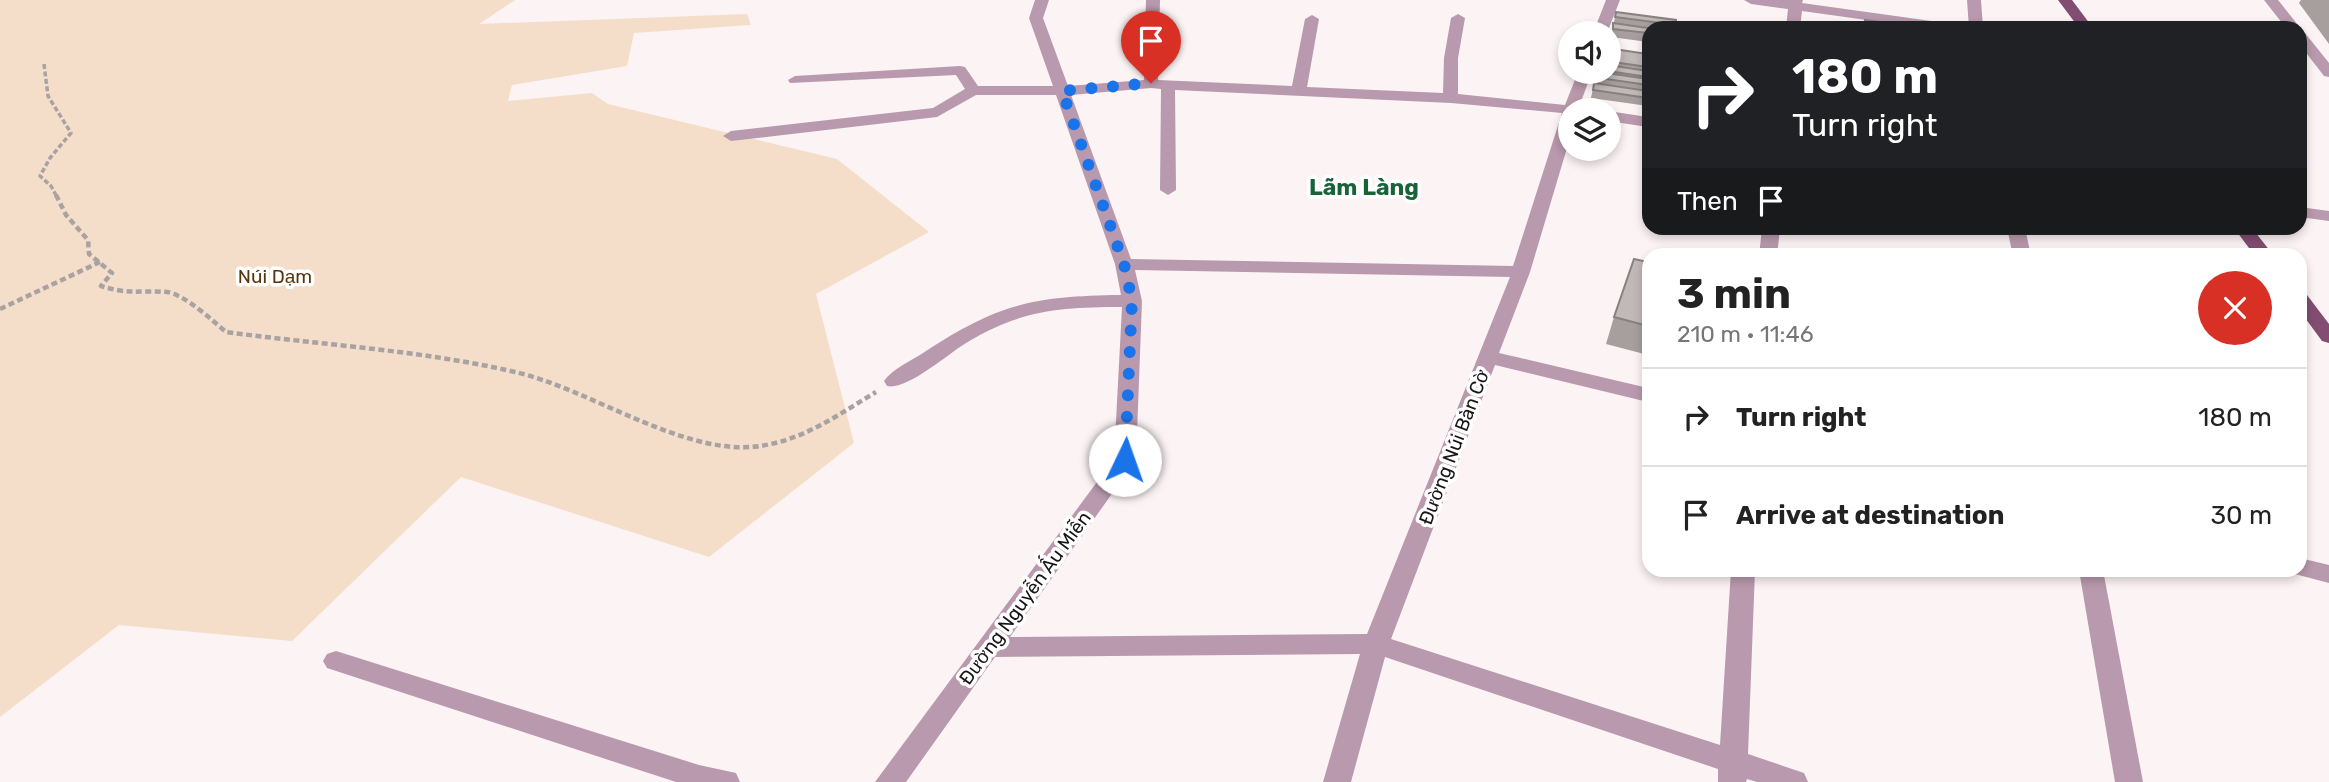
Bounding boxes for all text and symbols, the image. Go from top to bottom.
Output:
pin [1121,11,1181,83]
map controls [1558,21,1621,161]
button: sound [1558,21,1621,84]
icon: arrive [1132,22,1170,60]
text: 180 m [1792,47,1938,105]
icon: right [1677,49,1768,140]
button: layers [1558,98,1621,161]
text: Turn right [1792,106,1937,144]
district label: Lãm Làng [1309,173,1419,201]
icon: arrive [1752,182,1790,220]
text: Then [1677,186,1738,217]
park label: Núi Dạm [238,265,312,288]
text: 3 min [1677,269,1791,319]
button: close [2198,271,2272,345]
text: 210 m · 11:46 [1677,320,1814,348]
street label: Đường Núi Bàn Cờ [1414,366,1494,528]
icon: right [1677,398,1715,436]
text: Turn right [1736,402,1866,433]
text: 180 m [2198,402,2272,433]
position arrow [1088,423,1162,497]
icon: arrive [1677,496,1715,534]
text: Arrive at destination [1736,500,2004,531]
text: 30 m [2210,500,2272,531]
street label: Đường Nguyễn Ấu Miễn [952,505,1096,689]

